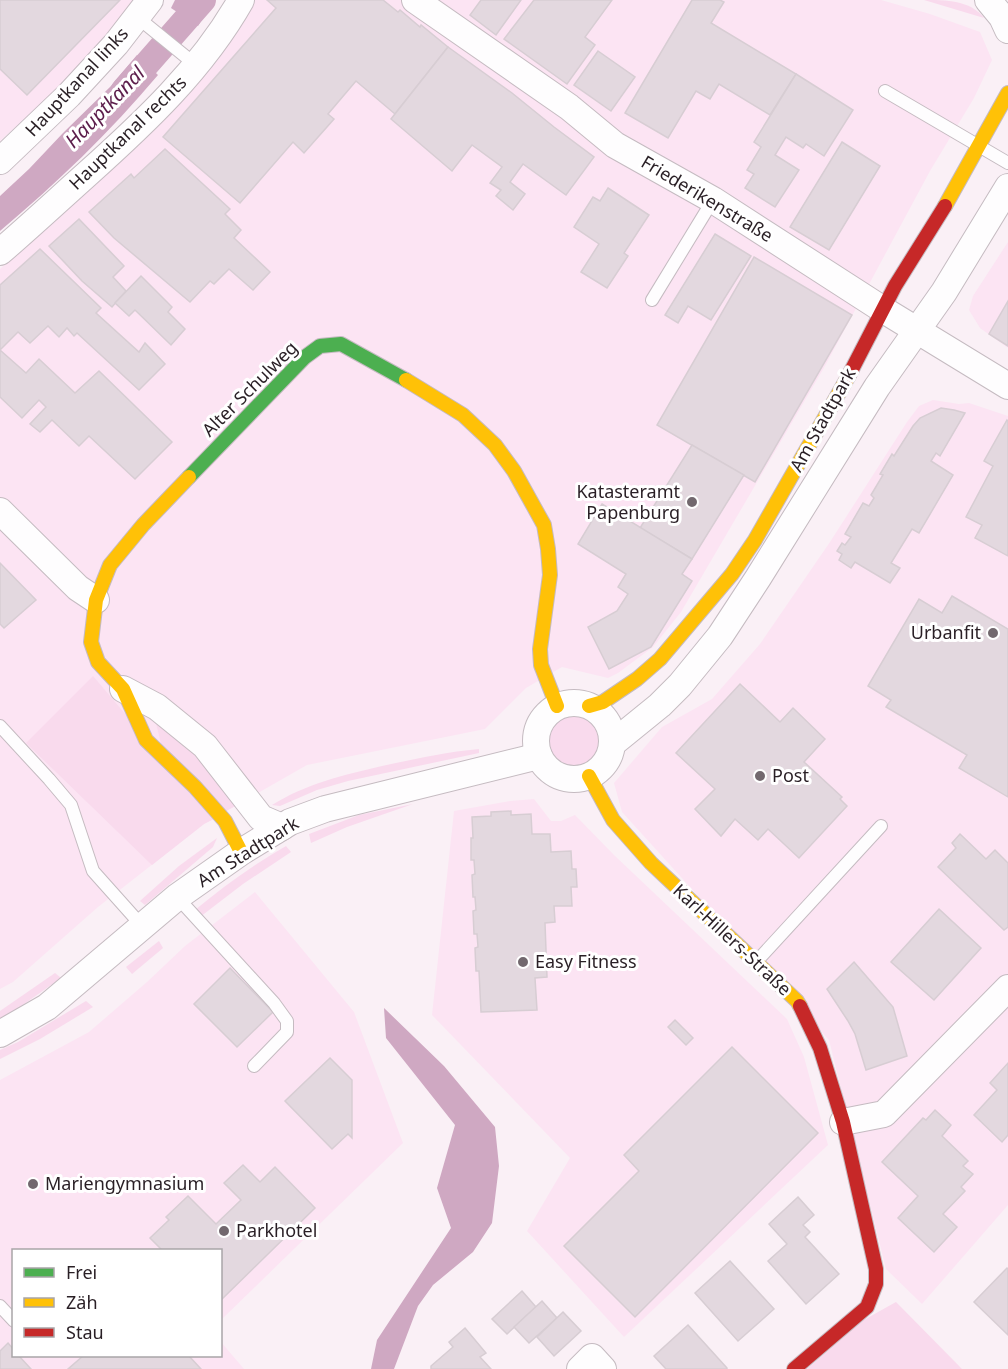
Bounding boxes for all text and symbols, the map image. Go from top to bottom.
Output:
street label: Hauptkanal links [21,23,133,141]
water label: Hauptkanal [60,61,150,153]
street label: Hauptkanal rechts [63,70,191,195]
street label: Friederikenstraße [637,149,778,247]
street label: Alter Schulweg [196,335,302,441]
street label: Am Stadtpark [784,363,861,476]
place label: Katasteramt Papenburg [576,479,681,524]
marker: Katasteramt Papenburg [685,495,699,509]
place label: Urbanfit [911,620,982,644]
marker: Urbanfit [986,626,1000,640]
place label: Post [772,763,809,787]
marker: Post [753,769,767,783]
street label: Am Stadtpark [192,810,303,892]
street label: Karl-Hillers-Straße [668,878,797,1000]
place label: Easy Fitness [535,949,637,973]
marker: Easy Fitness [516,955,530,969]
place label: Mariengymnasium [45,1171,204,1195]
marker: Mariengymnasium [26,1177,40,1191]
place label: Parkhotel [236,1218,317,1242]
marker: Parkhotel [217,1224,231,1238]
legend [12,1249,222,1357]
text: Frei [66,1260,97,1284]
text: Zäh [66,1290,98,1314]
text: Stau [66,1320,104,1344]

